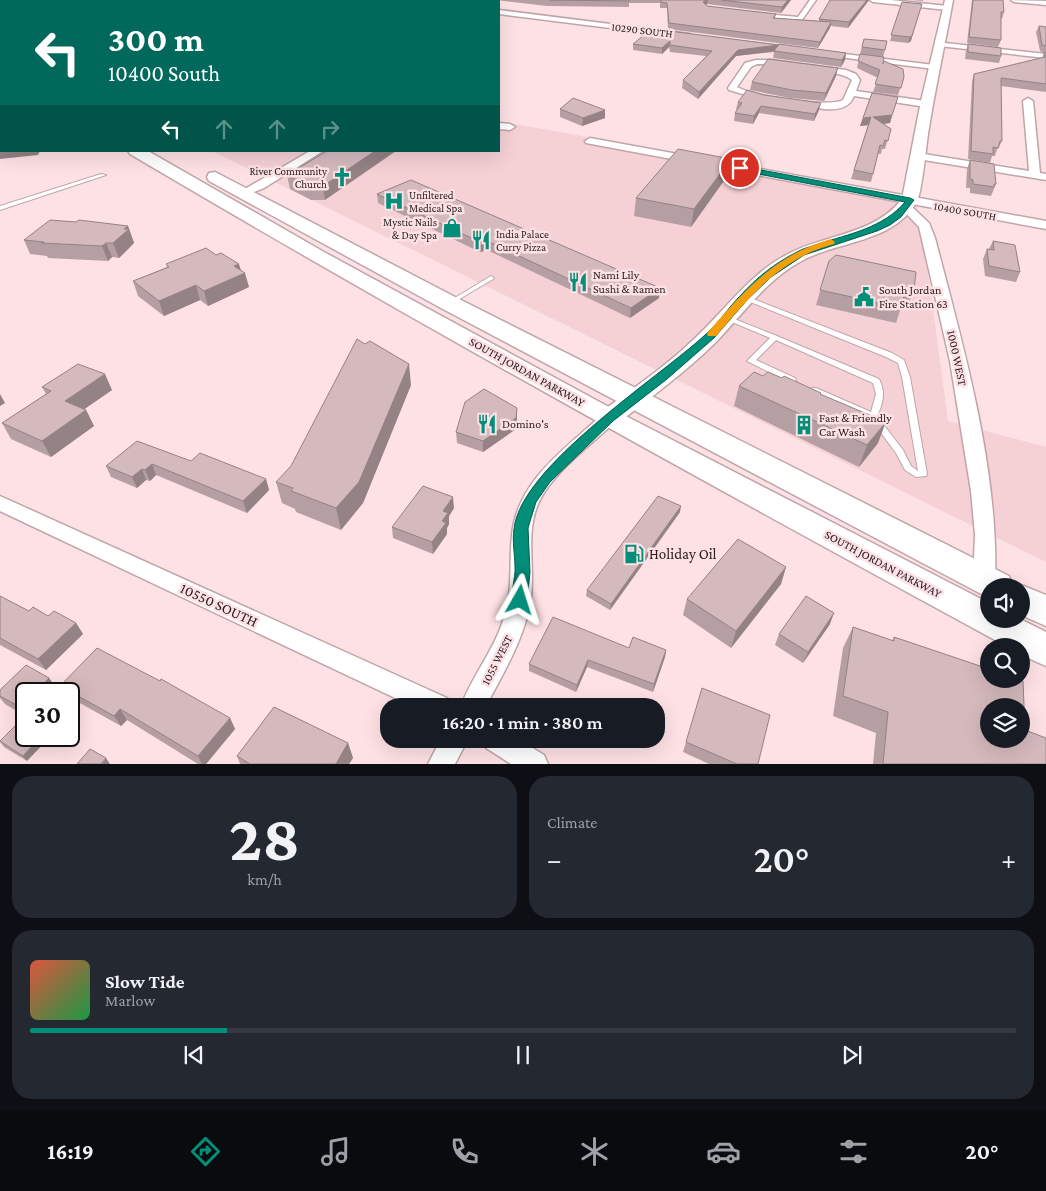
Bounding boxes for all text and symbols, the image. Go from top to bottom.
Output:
icon: left [25,20,90,85]
text: 300 m [108,20,204,59]
street label: 10290 SOUTH [611,20,673,40]
text: 10400 South [108,61,220,86]
icon: left [157,115,185,143]
icon: ahead [210,115,238,143]
icon: ahead [263,115,291,143]
icon: right [316,115,344,143]
pin [719,147,761,189]
icon: arrive [726,154,754,182]
place label: River Community Church [249,165,328,190]
church icon: River Community Church [331,166,353,188]
place label: Unfiltered Medical Spa [409,189,462,215]
hospital icon: Unfiltered Medical Spa [383,190,405,212]
street label: 10400 SOUTH [933,200,997,222]
place label: Mystic Nails & Day Spa [383,216,437,242]
shop icon: Mystic Nails & Day Spa [441,217,463,239]
place label: India Palace Curry Pizza [496,228,549,254]
restaurant icon: India Palace Curry Pizza [470,229,492,251]
place label: Nami Lily Sushi & Ramen [593,268,666,296]
restaurant icon: Nami Lily Sushi & Ramen [567,271,589,293]
place label: South Jordan Fire Station 63 [879,283,948,311]
public building icon: South Jordan Fire Station 63 [853,286,875,308]
street label: 1000 WEST [944,329,970,387]
street label: SOUTH JORDAN PARKWAY [467,334,588,410]
place label: Fast & Friendly Car Wash [819,411,892,439]
restaurant icon: Domino's [476,413,498,435]
building icon: Fast & Friendly Car Wash [793,414,815,436]
place label: Domino's [502,417,549,431]
street label: SOUTH JORDAN PARKWAY [822,527,944,601]
fuel station icon: Holiday Oil [623,543,645,565]
place label: Holiday Oil [649,546,717,563]
position arrow [493,573,545,625]
map controls [980,578,1030,748]
button: sound [980,578,1030,628]
street label: 10550 SOUTH [178,580,260,630]
street label: 1055 WEST [479,632,516,687]
button: search [980,638,1030,688]
speed limit sign: 30 [15,682,80,747]
button: layers [980,698,1030,748]
text: 16:20 · 1 min · 380 m [442,712,603,733]
text: 28 [229,802,300,874]
text: Climate [547,814,597,831]
text: 20° [754,838,809,880]
text: − [547,844,562,875]
text: + [1001,844,1016,875]
text: km/h [247,871,282,888]
text: Slow Tide [105,971,185,992]
text: Marlow [105,992,155,1009]
icon: previous [180,1041,208,1069]
icon: pause [509,1041,537,1069]
icon: next [838,1041,866,1069]
icon: directions [188,1134,223,1169]
icon: music [318,1134,353,1169]
icon: phone [447,1134,482,1169]
icon: climate [577,1134,612,1169]
icon: car [706,1134,741,1169]
icon: filters [836,1134,871,1169]
text: 16:19 [47,1139,94,1164]
text: 20° [965,1139,999,1164]

